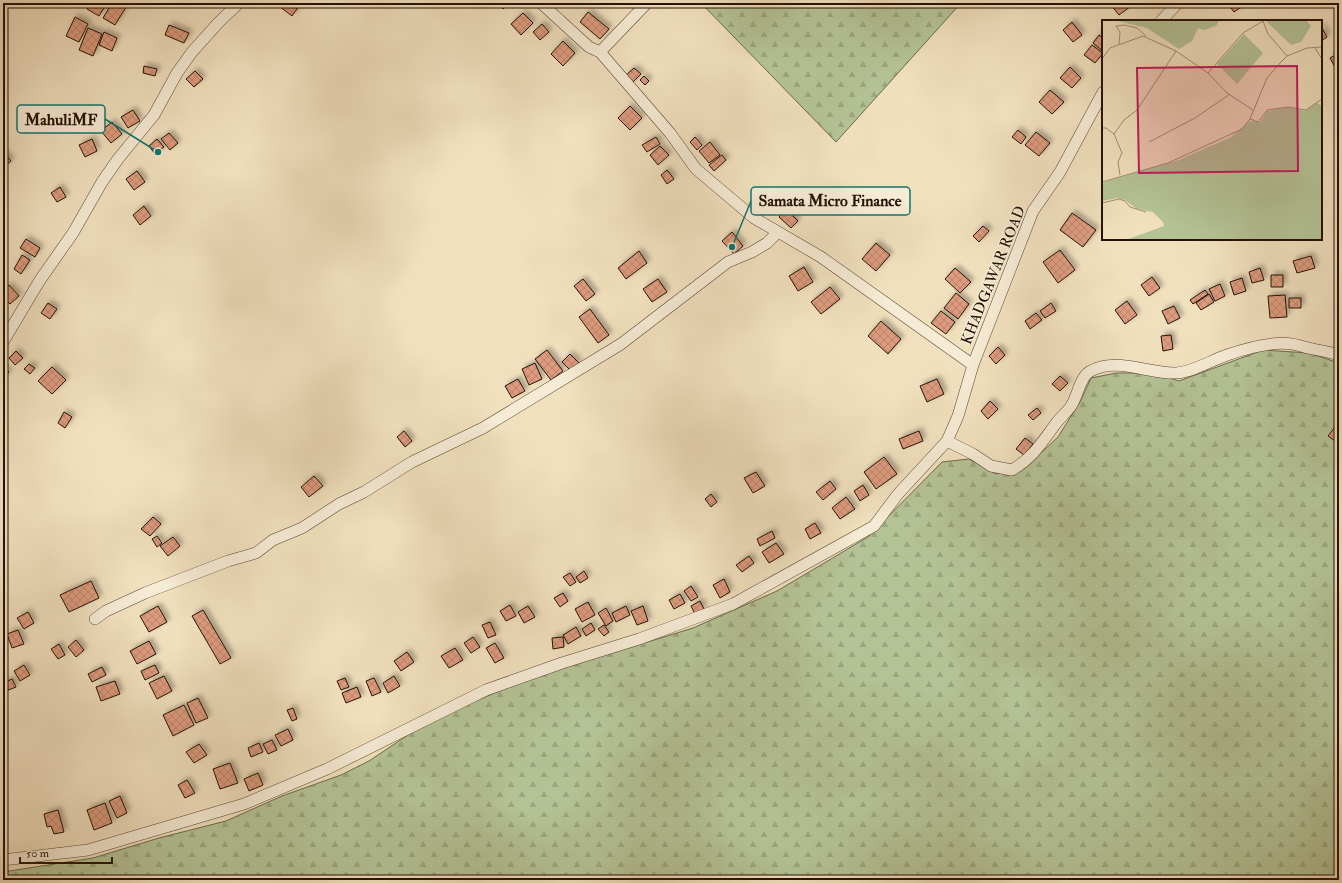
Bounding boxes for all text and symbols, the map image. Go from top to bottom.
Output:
inset map [1102,20,1322,240]
callout: MahuliMF [17,105,105,133]
text: MahuliMF [24,110,97,130]
callout: Samata Micro Finance [751,187,910,215]
text: Samata Micro Finance [758,191,902,211]
street label: KHADGAWAR ROAD [957,203,1030,347]
scale bar [20,839,112,865]
text: 50 m [26,846,50,861]

